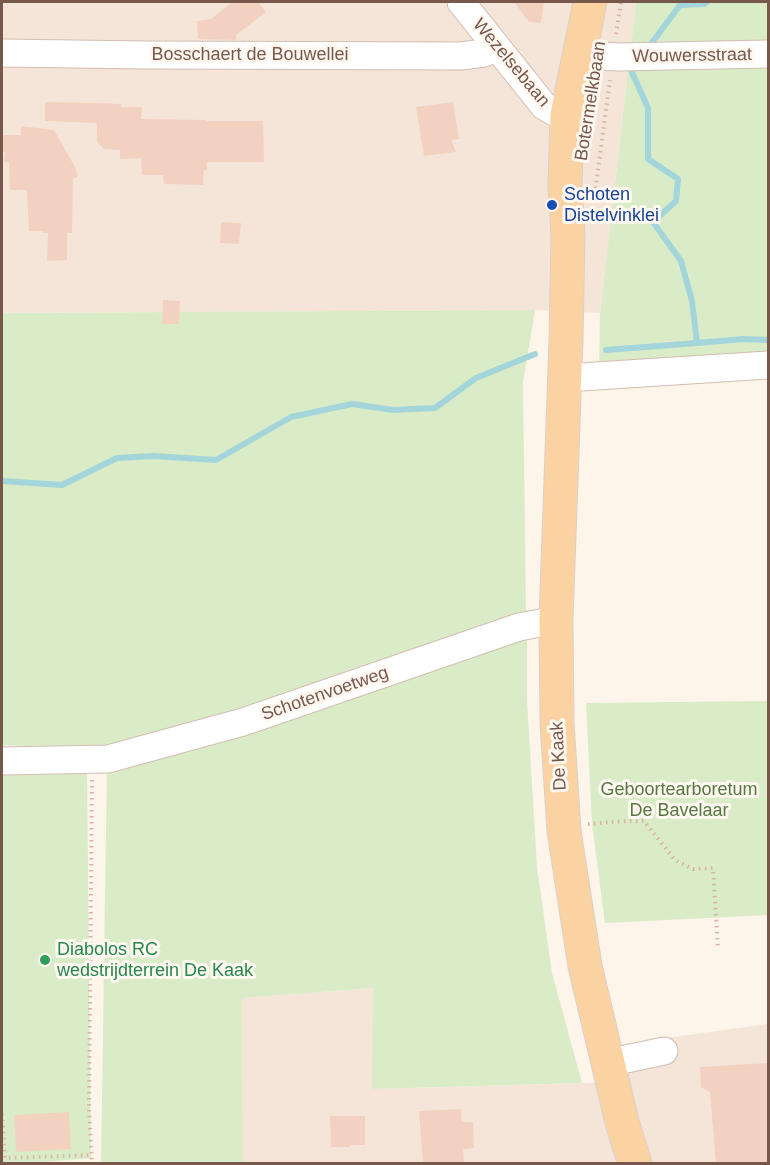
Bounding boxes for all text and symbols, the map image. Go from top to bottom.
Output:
street label: Wezelsebaan [468,14,554,112]
street label: Botermelkbaan [571,40,611,162]
street label: Bosschaert de Bouwellei [151,44,349,66]
street label: Wouwersstraat [632,44,752,68]
place label: Schoten Distelvinklei [564,184,659,226]
marker: Schoten Distelvinklei [545,198,559,212]
street label: Schotenvoetweg [259,662,391,726]
street label: De Kaak [546,721,572,791]
park label: Geboortearboretum De Bavelaar [600,779,758,822]
place label: Diabolos RC wedstrijdterrein De Kaak [57,939,253,982]
marker: Diabolos RC wedstrijdterrein De Kaak [38,953,52,967]

